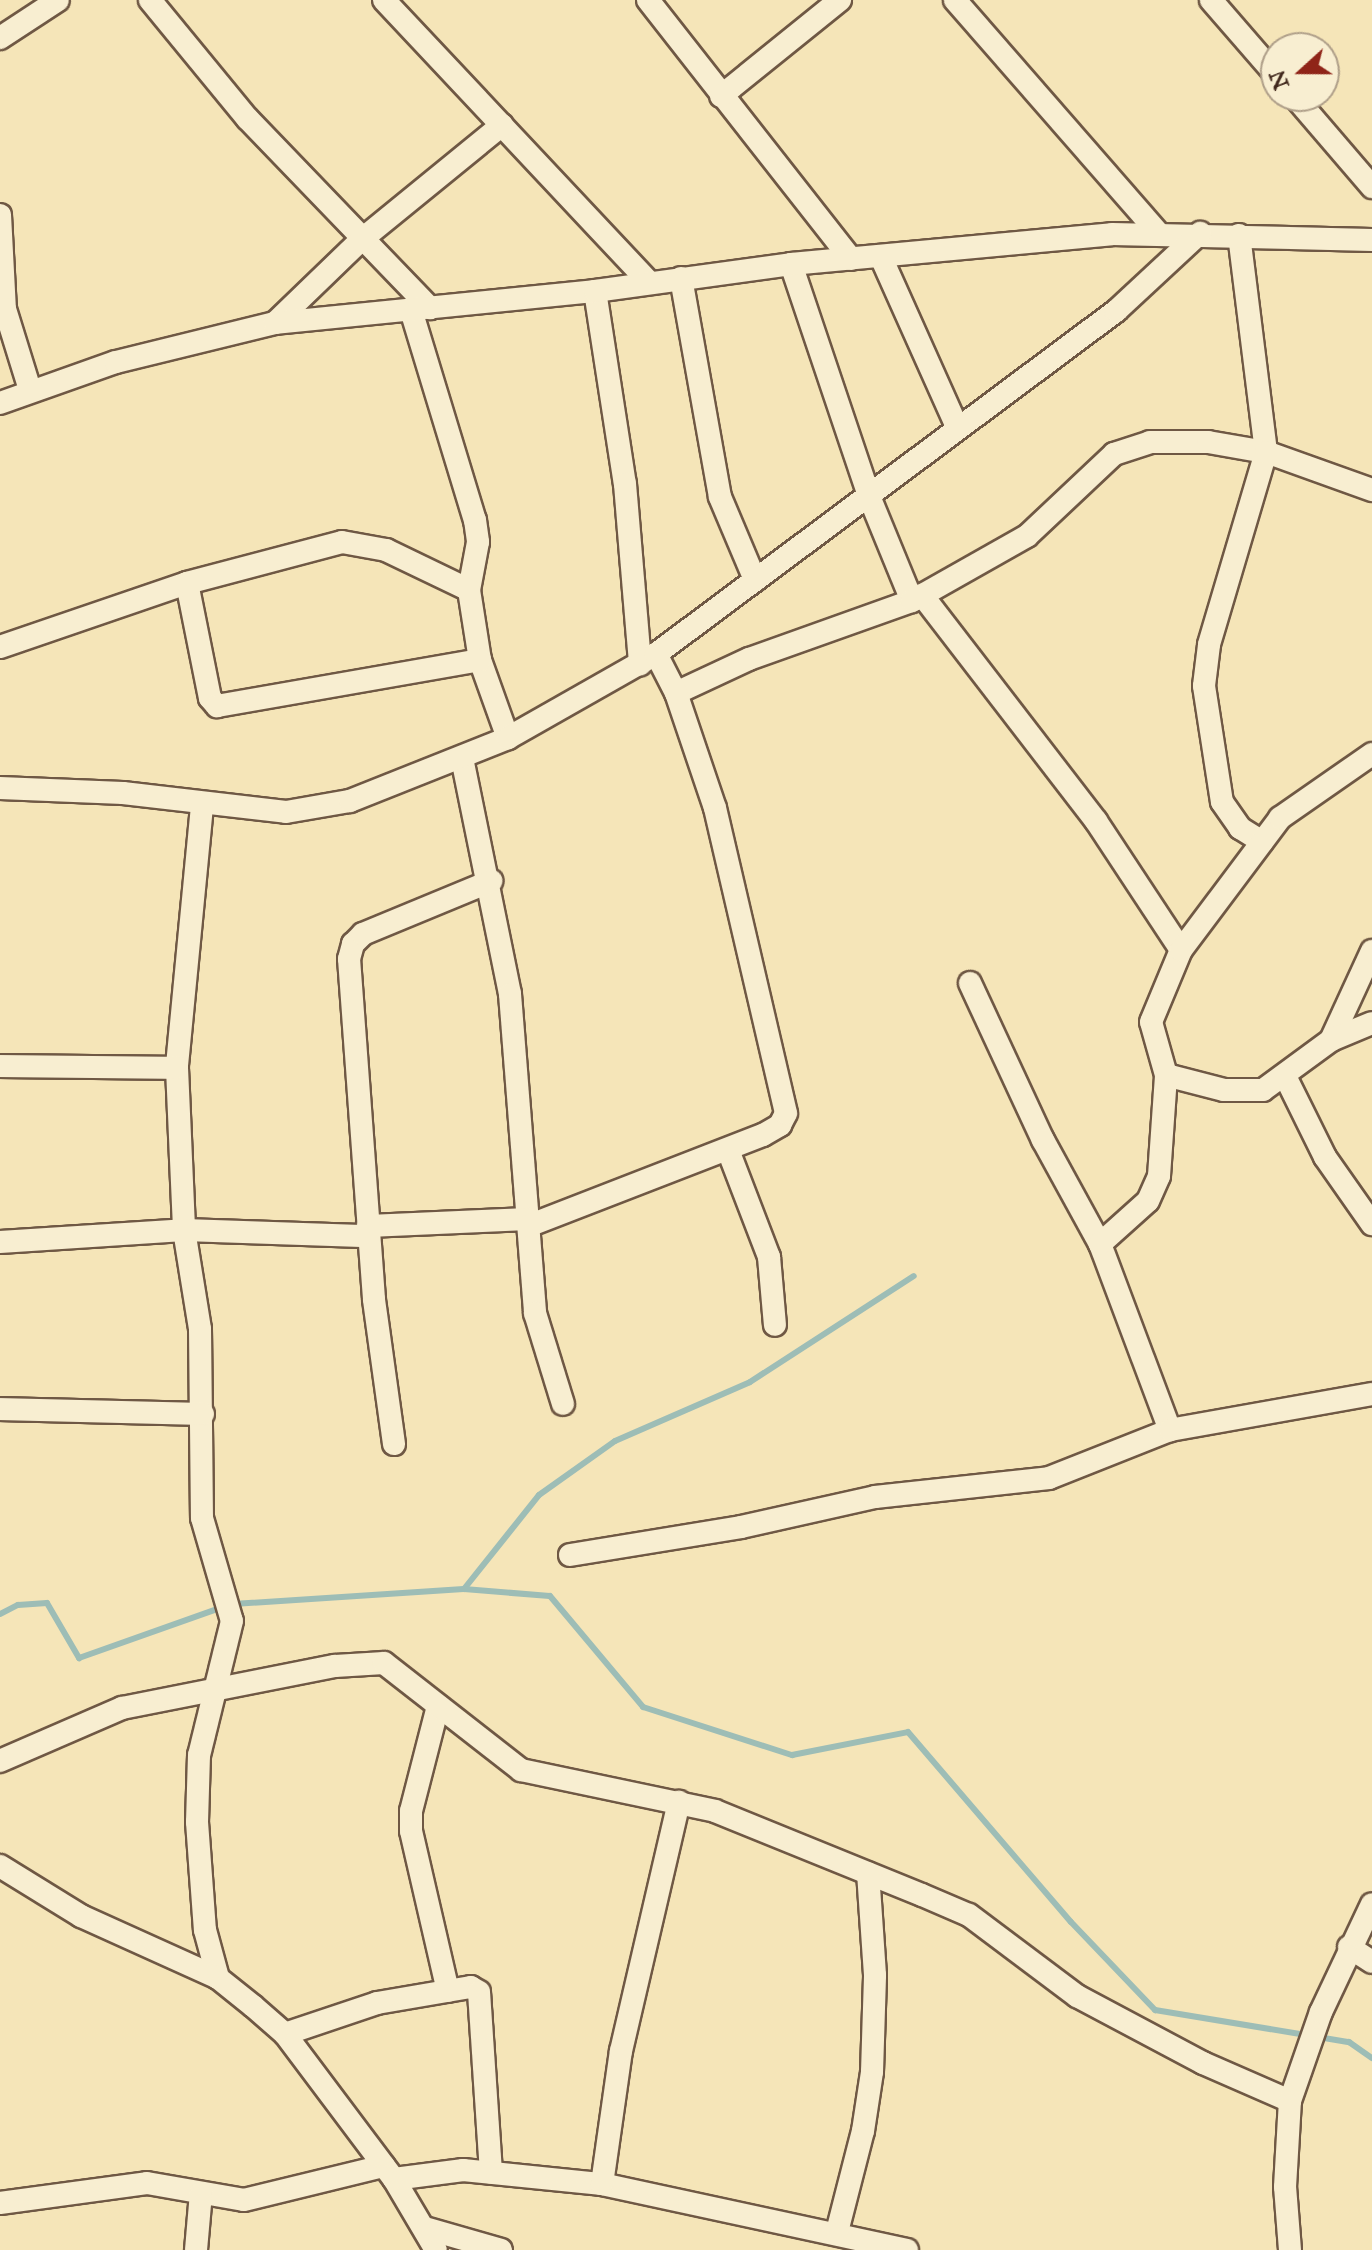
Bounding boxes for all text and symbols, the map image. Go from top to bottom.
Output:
north arrow [1260,32,1340,112]
text: N [1263,67,1295,94]

